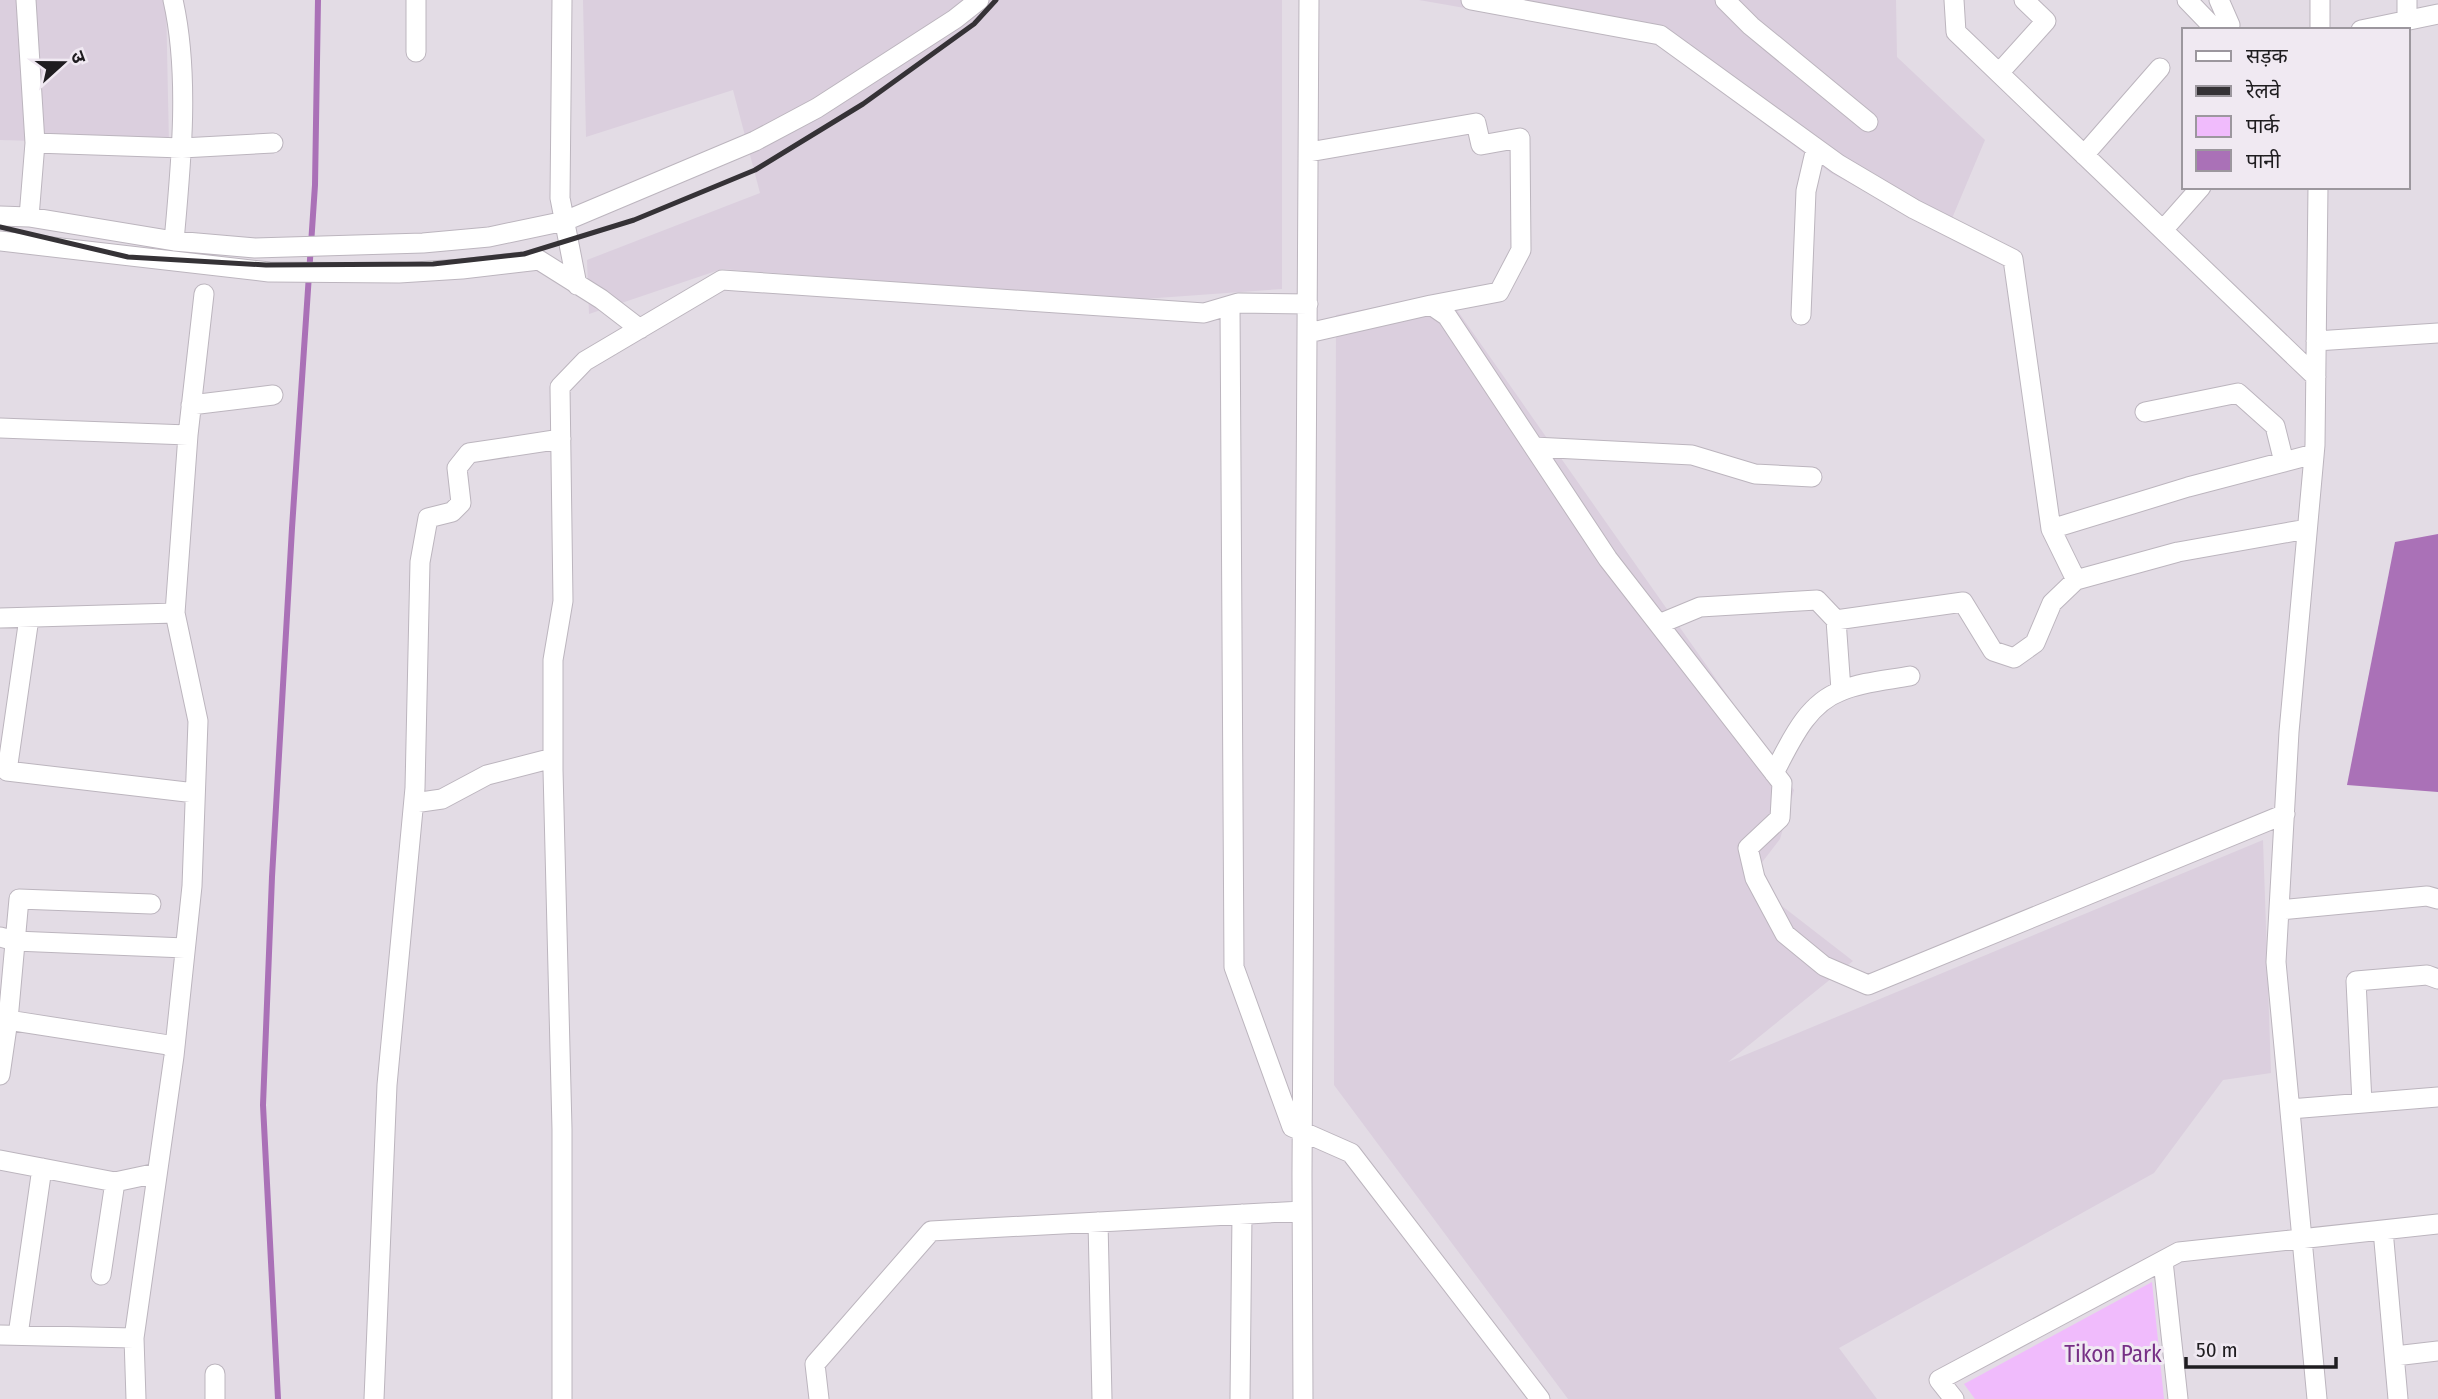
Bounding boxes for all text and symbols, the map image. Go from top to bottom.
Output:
north arrow [28,28,98,98]
legend [2182,28,2410,189]
text: सड़क [2246,43,2288,69]
text: उ [66,48,91,67]
text: रेलवे [2245,78,2281,104]
text: पार्क [2246,113,2280,139]
text: पानी [2246,148,2281,174]
scale bar [2186,1326,2336,1370]
text: 50 m [2196,1337,2238,1363]
park label: Tikon Park [2064,1340,2162,1368]

